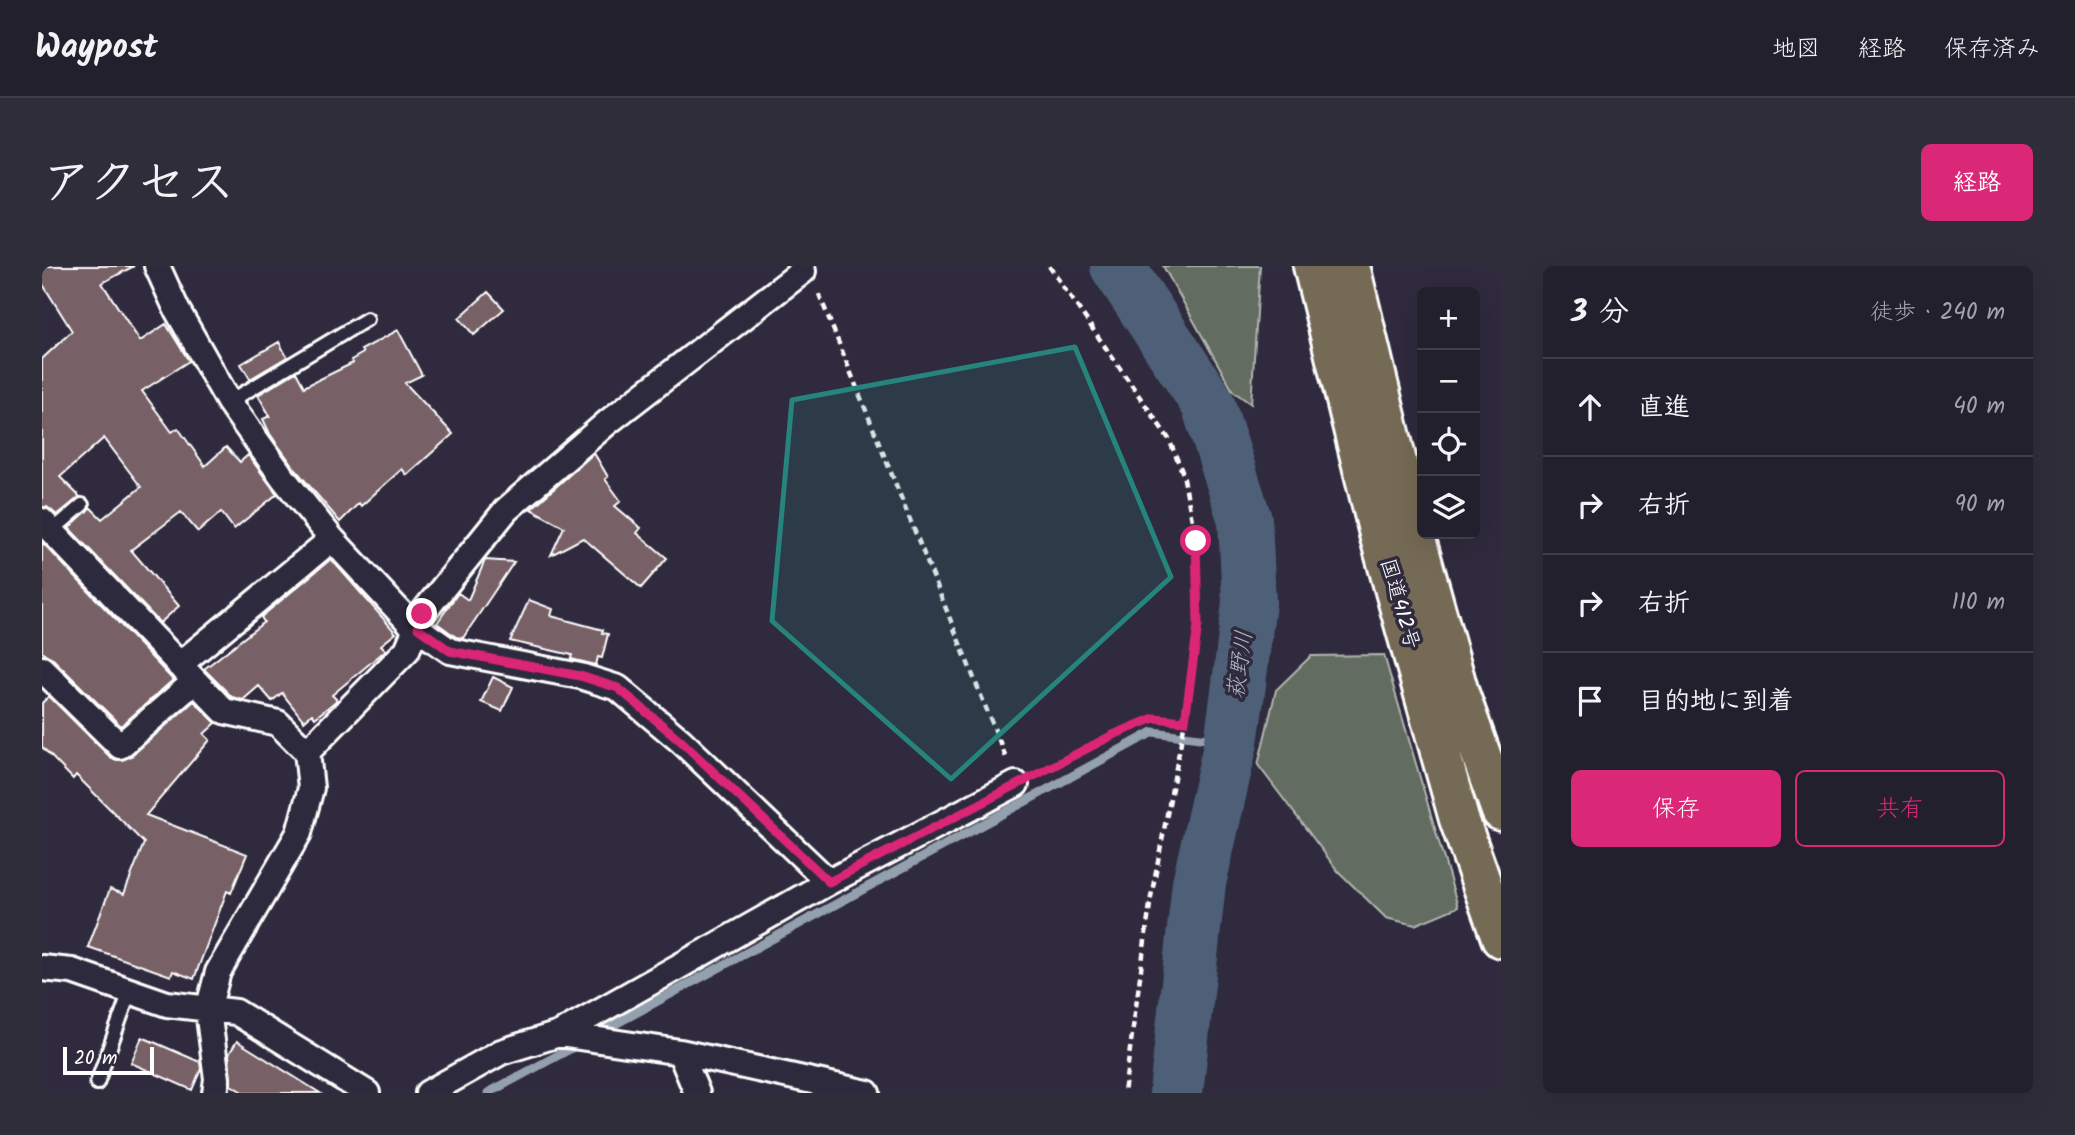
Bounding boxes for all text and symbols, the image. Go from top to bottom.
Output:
text: Waypost [35,22,158,75]
text: 地図 [1772,30,1820,69]
text: 経路 [1858,30,1906,69]
text: 保存済み [1944,30,2040,69]
button: 経路 [1921,144,2033,221]
text: アクセス [42,146,235,224]
map controls [1417,287,1480,539]
button: + [1417,287,1480,350]
text: 3 分 [1571,289,1629,337]
text: 徒歩 · 240 m [1870,295,2005,331]
button: − [1417,350,1480,413]
text: 直進 [1638,387,1690,429]
icon: ahead [1571,388,1609,426]
text: 40 m [1953,389,2005,425]
button: locate [1417,413,1480,476]
button: layers [1417,476,1480,539]
text: 右折 [1638,485,1690,527]
icon: right [1571,486,1609,524]
text: 90 m [1955,487,2005,523]
route start [1180,525,1211,556]
street label: 国道412号 [1370,555,1428,653]
text: 右折 [1638,583,1690,625]
icon: right [1571,584,1609,622]
text: 110 m [1952,585,2005,621]
route end [406,598,437,629]
water label: 萩野川 [1218,628,1264,702]
text: 目的地に到着 [1638,681,1794,723]
icon: arrive [1571,682,1609,720]
button: 保存 [1571,770,1781,847]
button: 共有 [1795,770,2005,847]
scale bar [63,1044,154,1076]
text: 20 m [74,1044,117,1074]

